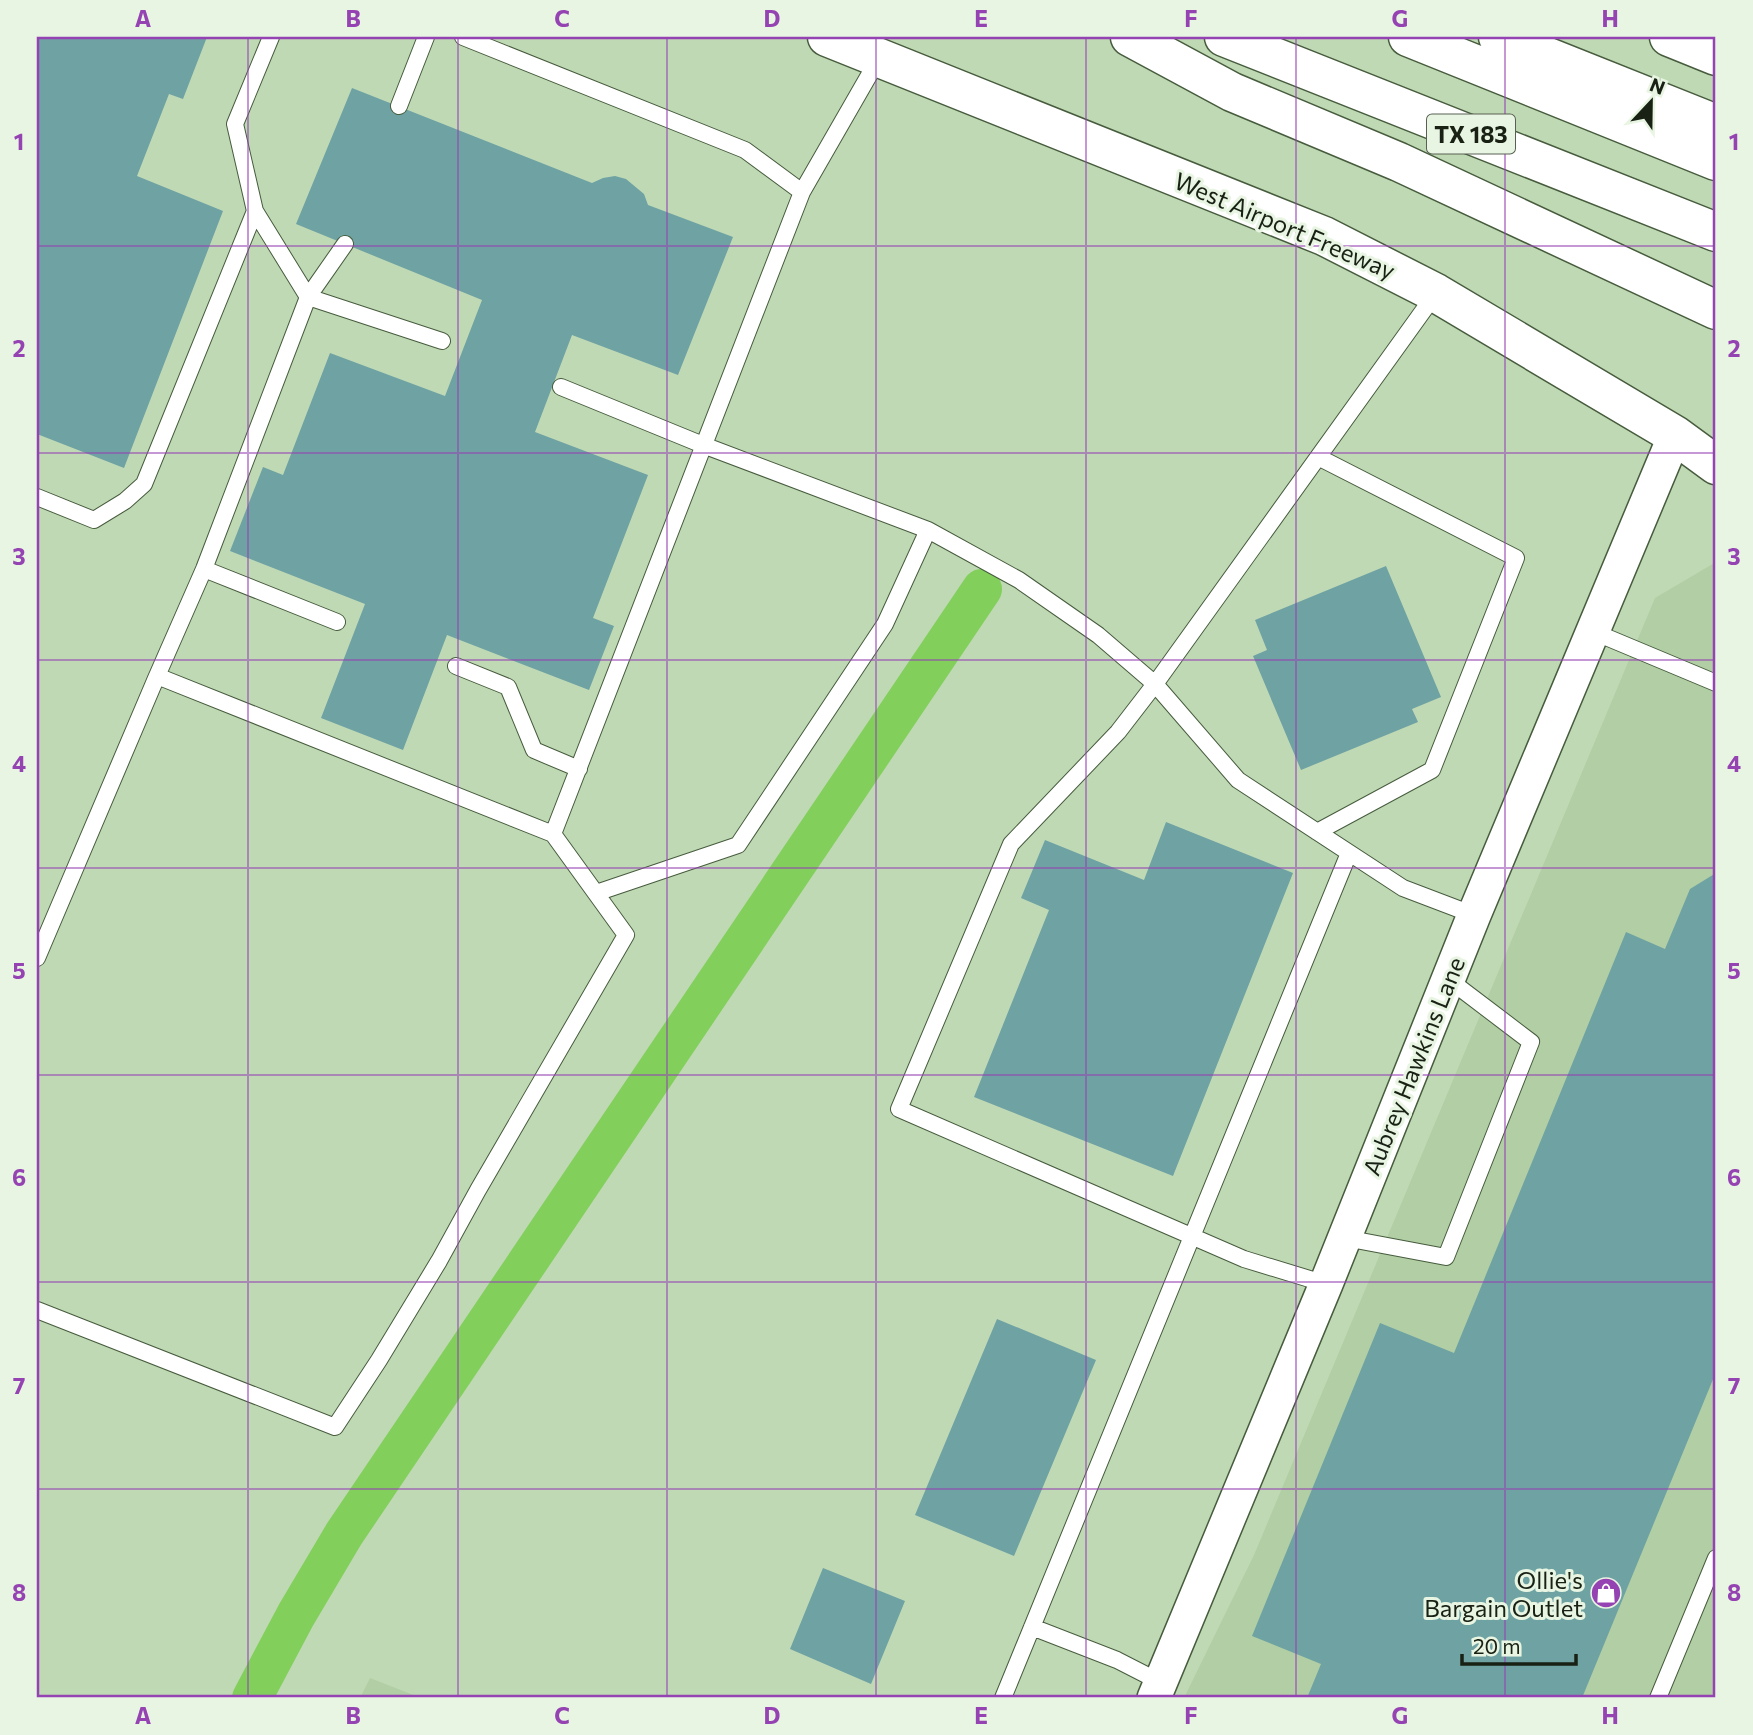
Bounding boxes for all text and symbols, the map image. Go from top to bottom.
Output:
text: A [135,4,152,32]
text: B [345,4,361,32]
text: C [554,4,570,32]
text: D [764,4,781,32]
text: E [974,4,988,32]
text: F [1184,4,1198,32]
text: G [1392,4,1408,32]
text: H [1601,4,1619,32]
north arrow [1616,66,1686,136]
text: N [1647,72,1668,99]
road number: TX 183 [1427,114,1515,154]
text: 1 [14,127,24,155]
text: 1 [1729,127,1739,155]
street label: West Airport Freeway [1170,165,1400,285]
text: 2 [12,334,26,362]
text: 2 [1727,334,1741,362]
text: 3 [12,542,26,570]
text: 3 [1727,542,1741,570]
text: 4 [12,749,26,777]
text: 4 [1727,749,1741,777]
street label: Aubrey Hawkins Lane [1356,953,1470,1179]
text: 5 [12,956,26,984]
text: 5 [1727,956,1741,984]
text: 6 [12,1163,26,1191]
text: 6 [1727,1163,1741,1191]
text: 7 [13,1371,25,1399]
text: 7 [1728,1371,1740,1399]
place label: Ollie's Bargain Outlet [1424,1565,1583,1622]
shop icon: Ollie's Bargain Outlet [1589,1576,1623,1610]
text: 8 [12,1578,26,1606]
text: 8 [1727,1578,1741,1606]
scale bar [1462,1623,1576,1667]
text: 20 m [1473,1633,1521,1658]
text: A [135,1701,152,1729]
text: B [345,1701,361,1729]
text: C [554,1701,570,1729]
text: D [764,1701,781,1729]
text: E [974,1701,988,1729]
text: F [1184,1701,1198,1729]
text: G [1392,1701,1408,1729]
text: H [1601,1701,1619,1729]

